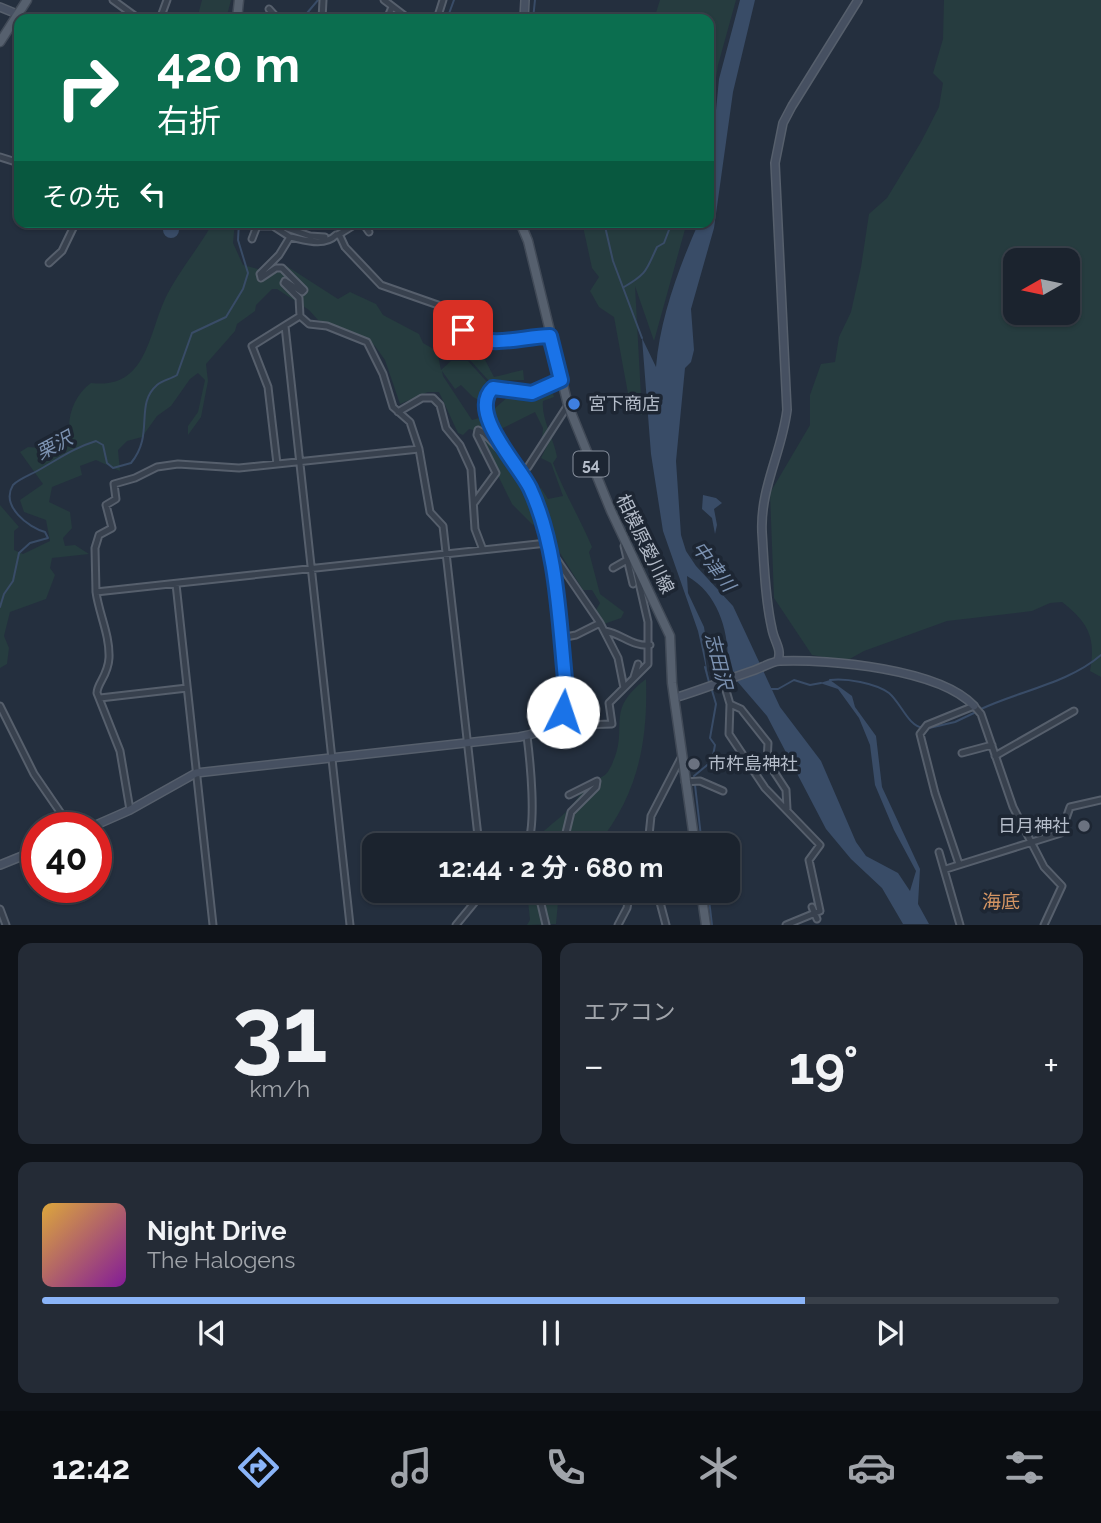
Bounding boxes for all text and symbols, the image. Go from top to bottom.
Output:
text: 420 m [157,36,300,93]
icon: right [42,42,133,133]
text: 右折 [157,102,221,139]
icon: left [134,175,172,213]
text: その先 [42,182,120,212]
north arrow [1003,248,1080,326]
map controls [1003,248,1080,325]
pin [433,300,493,360]
icon: arrive [444,311,482,349]
place label: 宮下商店 [588,393,660,414]
marker: 宮下商店 [566,396,582,412]
water label: 栗沢 [32,425,79,464]
road number: 54 [574,452,608,477]
street label: 相模原愛川線 [612,491,679,597]
water label: 中津川 [688,537,741,597]
water label: 志田沢 [701,631,737,694]
position arrow [526,675,600,749]
place label: 市杵島神社 [708,753,798,774]
marker: 市杵島神社 [686,756,702,772]
speed limit sign: 40 [21,812,112,903]
place label: 日月神社 [998,815,1070,836]
marker: 日月神社 [1076,818,1092,834]
text: 12:44 · 2 分 · 680 m [438,853,664,883]
district label: 海底 [982,890,1020,912]
text: 31 [232,976,328,1083]
text: エアコン [584,998,676,1025]
text: 19° [789,1035,858,1096]
text: − [584,1043,604,1088]
text: + [1043,1043,1059,1088]
text: km/h [249,1075,310,1102]
text: Night Drive [147,1216,286,1246]
text: The Halogens [147,1246,295,1273]
icon: previous [193,1314,231,1352]
icon: pause [532,1314,570,1352]
icon: next [871,1314,909,1352]
icon: directions [234,1443,283,1492]
icon: music [387,1443,436,1492]
icon: phone [541,1443,590,1492]
icon: climate [694,1443,743,1492]
icon: car [847,1443,896,1492]
icon: filters [1000,1443,1049,1492]
text: 12:42 [52,1449,130,1486]

